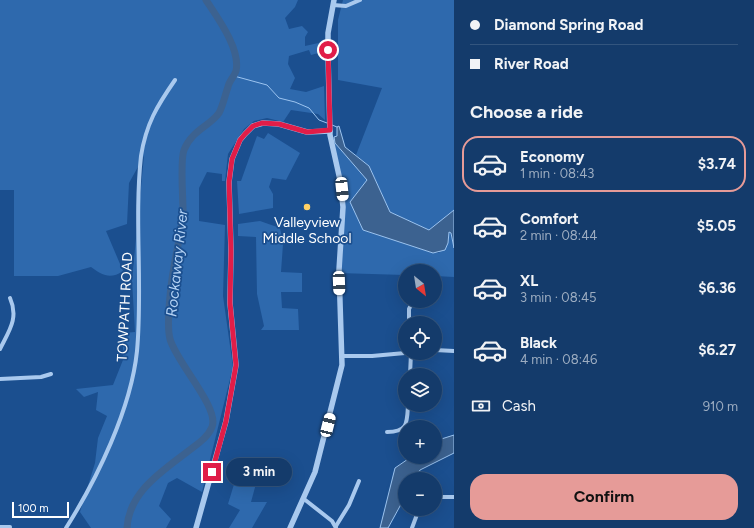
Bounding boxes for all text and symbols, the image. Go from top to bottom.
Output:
text: Diamond Spring Road [494,16,643,34]
route start [319,41,337,59]
text: River Road [494,55,569,73]
text: Choose a ride [470,101,583,123]
icon: car [472,146,508,182]
text: Economy [520,148,585,166]
text: $3.74 [698,155,736,173]
text: 1 min · 08:43 [520,166,594,181]
car [335,176,349,202]
marker: Valleyview Middle School [302,202,312,212]
water label: Rockaway River [162,207,192,318]
icon: car [472,208,508,244]
text: Comfort [520,210,579,228]
place label: Valleyview Middle School [263,214,351,247]
text: $5.05 [697,217,736,235]
text: 2 min · 08:44 [520,228,597,243]
street label: TOWPATH ROAD [114,252,136,362]
north arrow [398,264,442,308]
map controls [398,264,442,516]
icon: car [472,270,508,306]
car [333,271,345,295]
text: XL [520,272,538,290]
text: $6.36 [698,279,736,297]
text: 3 min · 08:45 [520,290,597,305]
button: locate [398,316,442,360]
icon: car [472,332,508,368]
text: Black [520,334,557,352]
text: $6.27 [698,341,736,359]
text: 4 min · 08:46 [520,352,597,367]
button: layers [398,368,442,412]
icon: cash [470,395,492,417]
text: Cash [502,397,536,415]
text: 910 m [703,399,738,414]
car [319,412,337,438]
button: + [398,420,442,464]
callout: 3 min [226,458,292,486]
route end [203,463,221,481]
text: 3 min [243,464,275,479]
button: − [398,472,442,516]
button: Confirm [470,474,738,520]
scale bar [12,500,69,519]
text: 100 m [18,502,49,515]

